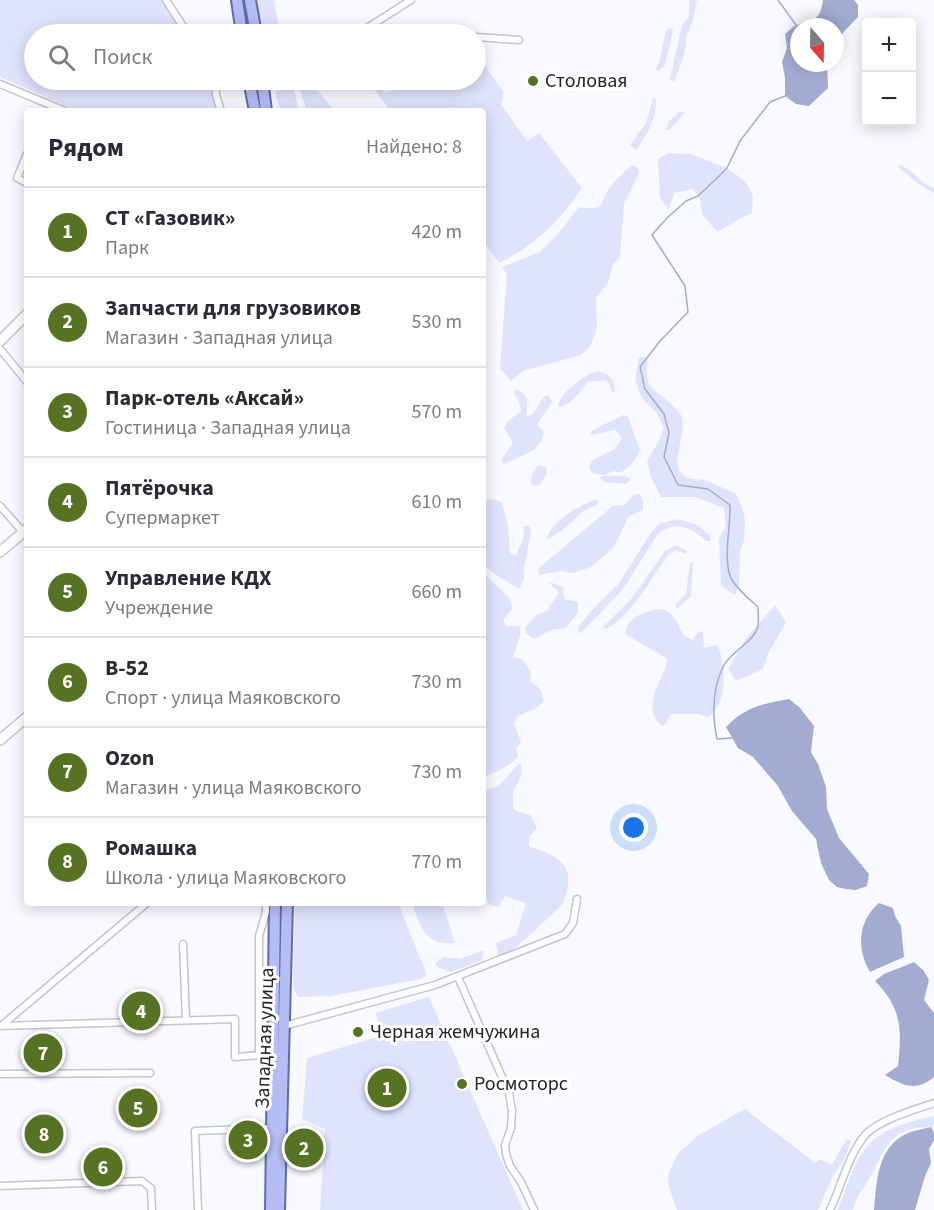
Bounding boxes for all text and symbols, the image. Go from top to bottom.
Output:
north arrow [790,18,844,72]
map controls [862,18,916,126]
button: + [862,18,916,72]
search box [24,24,486,90]
icon: search [45,41,78,74]
text: Поиск [93,41,152,73]
place label: Столовая [545,67,628,95]
button: − [862,72,916,126]
marker: Столовая [526,74,540,88]
text: Рядом [48,129,124,166]
text: Найдено: 8 [366,133,462,161]
text: СТ «Газовик» [105,202,235,234]
text: 1 [62,218,73,246]
text: 420 m [412,218,462,246]
text: Парк [105,234,149,262]
text: Запчасти для грузовиков [105,292,361,324]
text: 2 [62,308,73,336]
text: 530 m [412,308,462,336]
text: Магазин · Западная улица [105,324,333,352]
text: Парк-отель «Аксай» [105,382,304,414]
text: 3 [62,398,73,426]
text: 570 m [412,398,462,426]
text: Гостиница · Западная улица [105,414,351,442]
text: Пятёрочка [105,472,214,504]
text: 4 [62,488,73,516]
text: 610 m [412,488,462,516]
text: Супермаркет [105,504,220,532]
text: Управление КДХ [105,562,271,594]
text: 5 [62,578,73,606]
text: 660 m [412,578,462,606]
text: Учреждение [105,594,213,622]
text: В-52 [105,652,149,684]
text: 6 [62,668,73,696]
text: 730 m [412,668,462,696]
text: Спорт · улица Маяковского [105,684,341,712]
text: Ozon [105,742,154,774]
text: 7 [62,758,73,786]
text: 730 m [412,758,462,786]
text: Магазин · улица Маяковского [105,774,362,802]
your location [619,813,648,842]
text: Ромашка [105,832,197,864]
text: 8 [62,848,73,876]
text: 770 m [412,848,462,876]
text: Школа · улица Маяковского [105,864,346,892]
street label: Западная улица [249,967,281,1109]
pin: 4 [122,988,160,1034]
place label: Черная жемчужина [370,1018,540,1046]
marker: Черная жемчужина [351,1025,365,1039]
pin: 7 [24,1030,63,1076]
pin: 1 [368,1066,406,1110]
place label: Росмоторс [474,1070,568,1098]
marker: Росмоторс [455,1077,469,1091]
pin: 5 [118,1086,158,1130]
pin: 8 [24,1112,63,1156]
pin: 3 [228,1118,268,1162]
pin: 2 [284,1126,324,1170]
pin: 6 [84,1144,122,1190]

